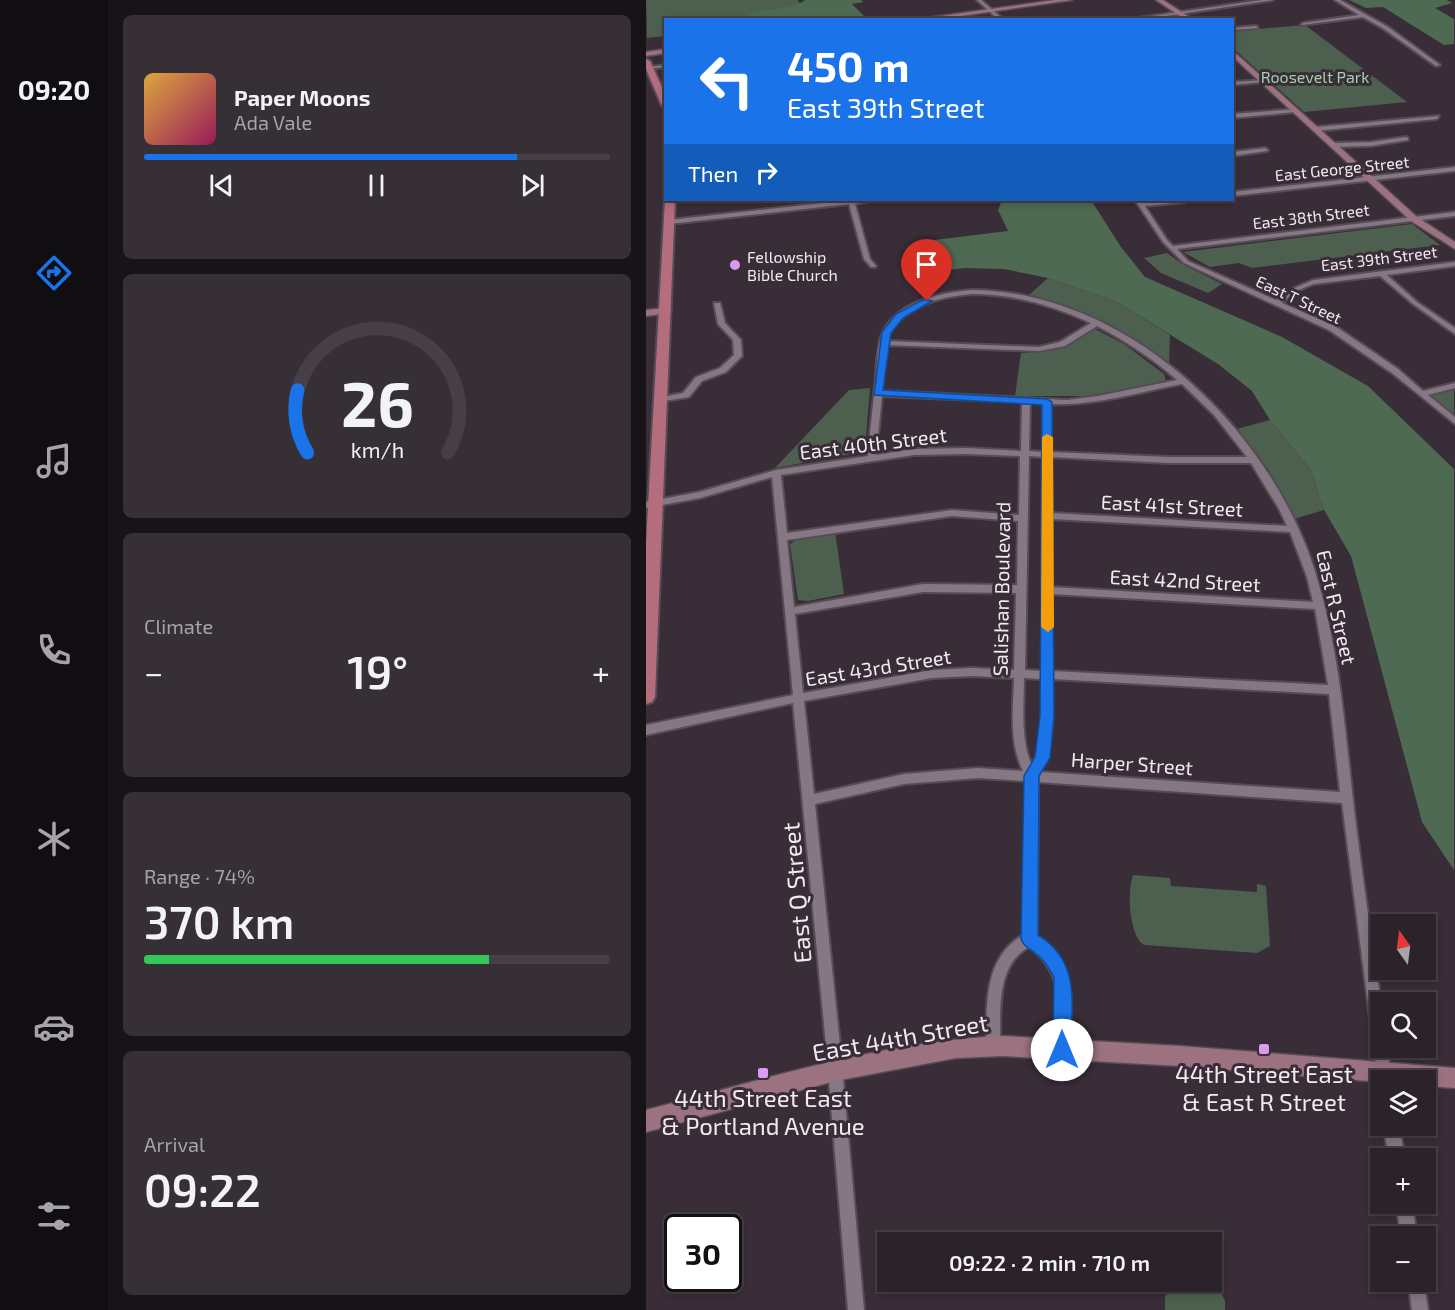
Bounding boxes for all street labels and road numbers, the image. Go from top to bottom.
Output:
street label: East George Street [1274,151,1410,185]
street label: East 38th Street [1251,199,1371,233]
street label: East 39th Street [1320,241,1438,275]
street label: East T Street [1253,271,1345,327]
street label: East 40th Street [798,422,948,464]
street label: East 41st Street [1100,489,1244,521]
street label: Salishan Boulevard [987,502,1015,676]
street label: East R Street [1312,547,1362,667]
street label: East 42nd Street [1109,564,1261,596]
street label: East 43rd Street [803,644,953,690]
street label: Harper Street [1070,747,1194,779]
street label: East Q Street [775,821,817,965]
street label: East 44th Street [810,1007,990,1067]

